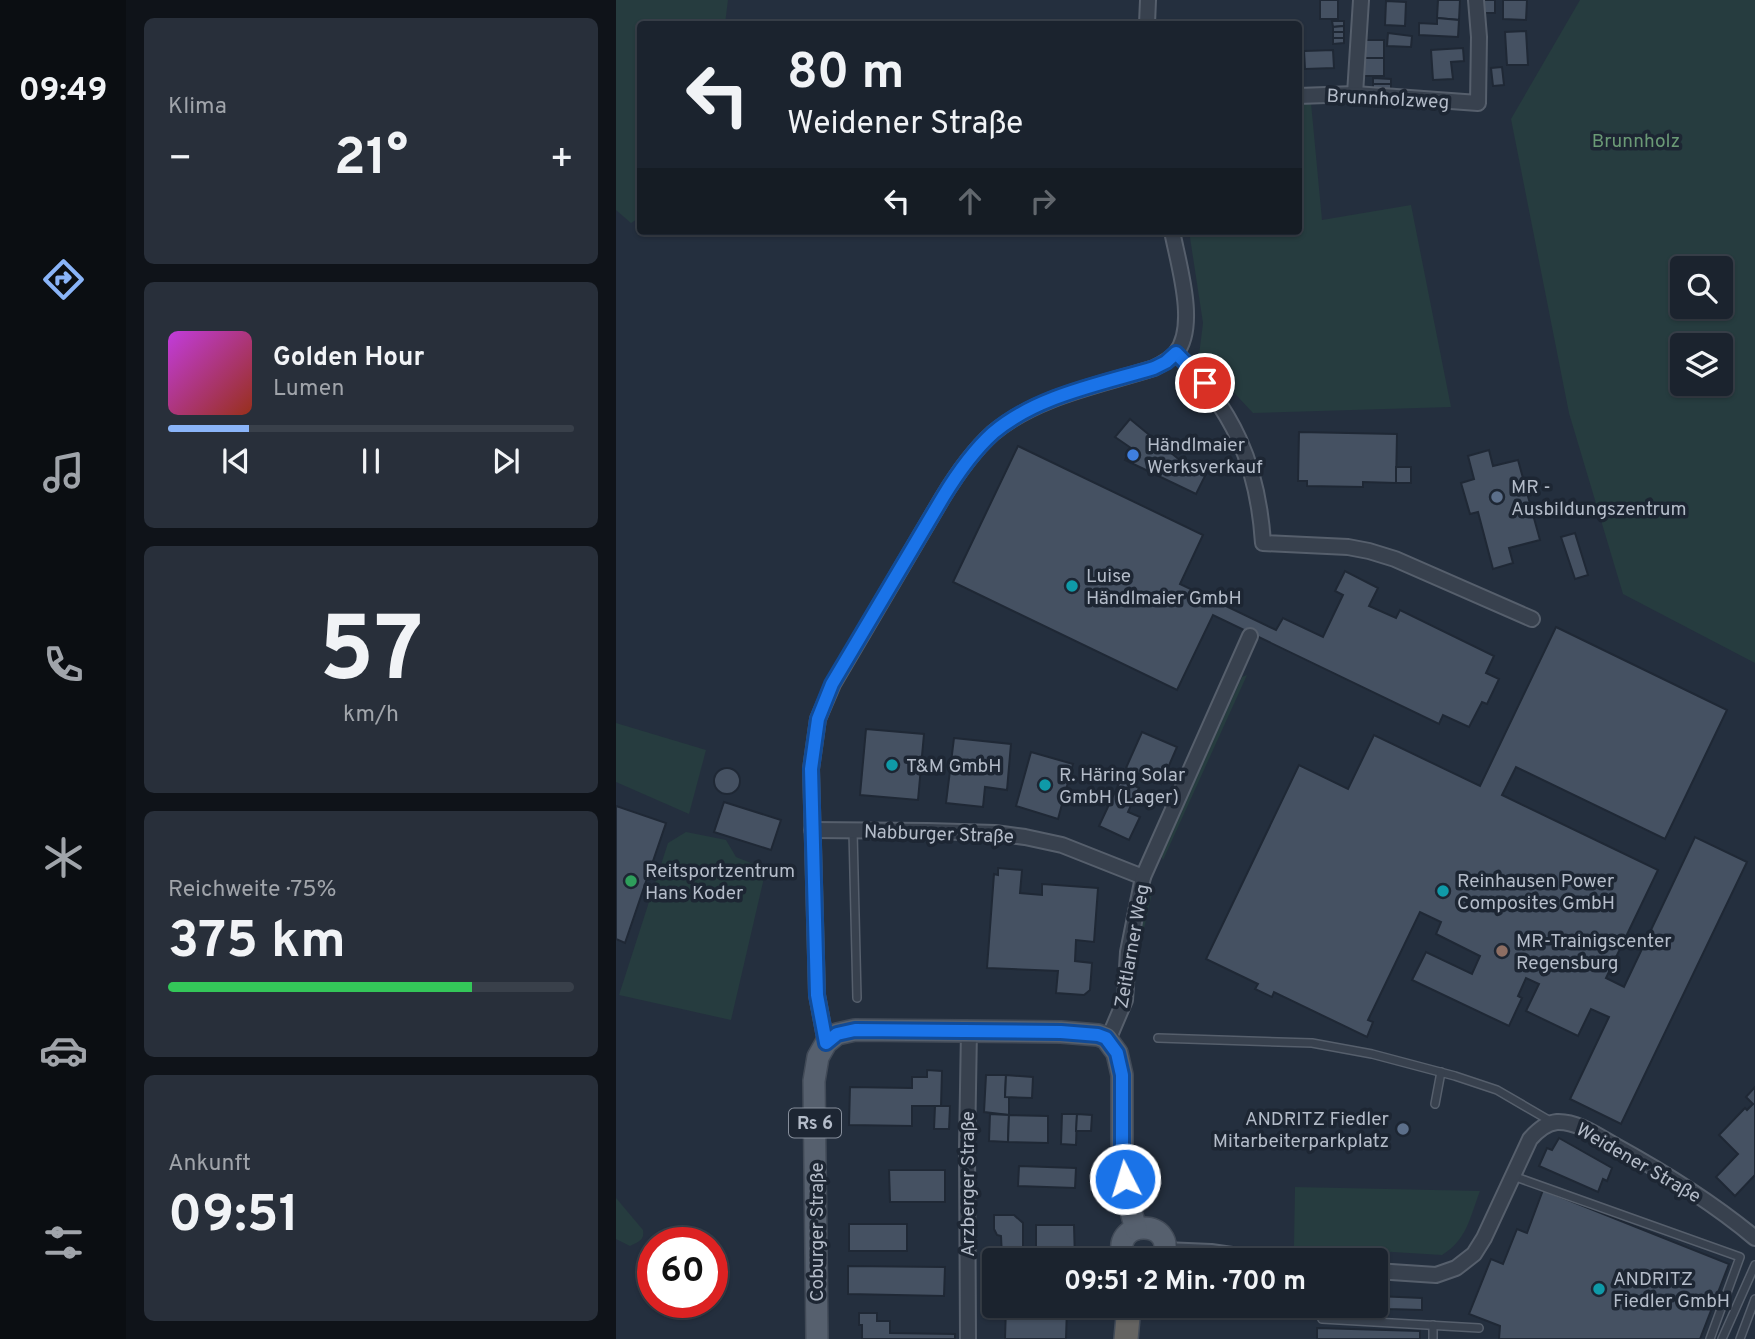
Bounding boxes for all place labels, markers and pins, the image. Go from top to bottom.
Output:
pin [1175,353,1235,413]
place label: Händlmaier Werksverkauf [1147,434,1263,480]
marker: Händlmaier Werksverkauf [1125,447,1141,463]
place label: MR - Ausbildungszentrum [1511,476,1687,522]
marker: MR - Ausbildungszentrum [1489,489,1505,505]
place label: Luise Händlmaier GmbH [1086,565,1242,611]
marker: Luise Händlmaier GmbH [1064,578,1080,594]
place label: T&M GmbH [906,755,1002,779]
marker: T&M GmbH [884,757,900,773]
place label: R. Häring Solar GmbH (Lager) [1059,764,1186,810]
marker: R. Häring Solar GmbH (Lager) [1037,777,1053,793]
place label: Reitsportzentrum Hans Koder [645,860,795,906]
place label: Reinhausen Power Composites GmbH [1457,870,1615,916]
marker: Reitsportzentrum Hans Koder [623,873,639,889]
marker: Reinhausen Power Composites GmbH [1435,883,1451,899]
place label: MR-Trainigscenter Regensburg [1516,930,1672,976]
marker: MR-Trainigscenter Regensburg [1494,943,1510,959]
place label: ANDRITZ Fiedler Mitarbeiterparkplatz [1213,1108,1390,1154]
marker: ANDRITZ Fiedler Mitarbeiterparkplatz [1395,1121,1411,1137]
place label: ANDRITZ Fiedler GmbH [1613,1268,1730,1314]
marker: ANDRITZ Fiedler GmbH [1591,1281,1607,1297]

